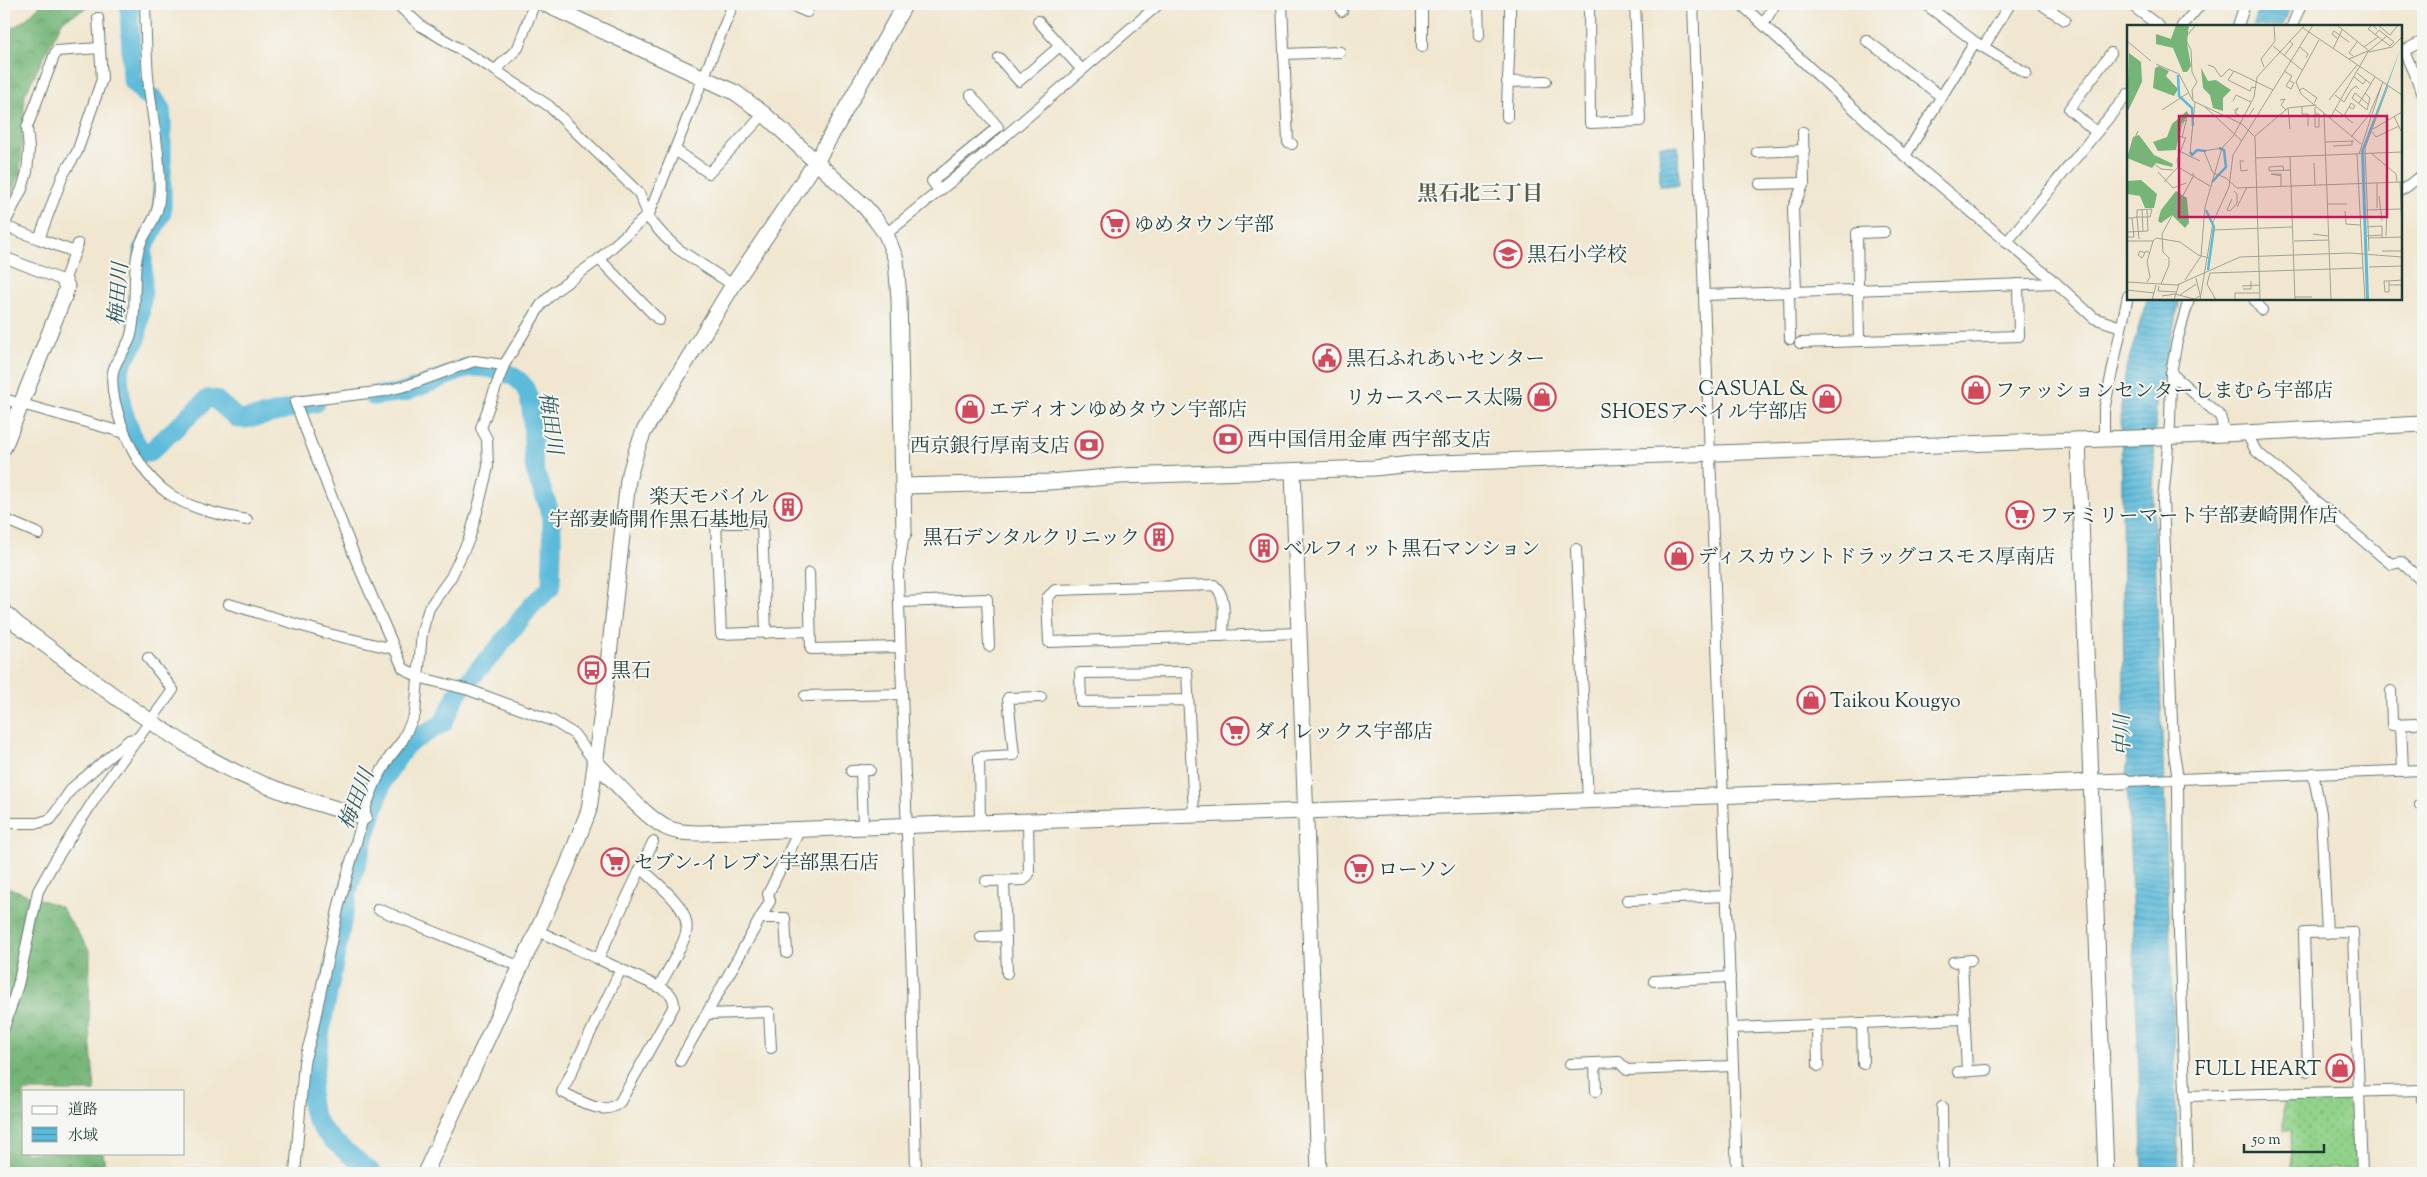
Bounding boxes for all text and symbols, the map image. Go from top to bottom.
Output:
inset map [2127,25,2402,300]
district label: 黒石北三丁目 [1417,180,1543,210]
supermarket icon: ゆめタウン宇部 [1100,209,1130,239]
place label: ゆめタウン宇部 [1134,212,1274,241]
school or university icon: 黒石小学校 [1493,239,1523,269]
place label: 黒石小学校 [1527,242,1627,271]
water label: 梅田川 [103,260,137,327]
public building icon: 黒石ふれあいセンター [1312,343,1342,373]
place label: 黒石ふれあいセンター [1346,346,1545,375]
shop icon: ファッションセンターしまむら宇部店 [1961,375,1991,405]
place label: CASUAL & SHOESアベイル宇部店 [1600,376,1808,428]
place label: ファッションセンターしまむら宇部店 [1995,378,2333,407]
shop icon: リカースペース太陽 [1527,382,1557,412]
shop icon: CASUAL & SHOESアベイル宇部店 [1812,384,1842,414]
place label: リカースペース太陽 [1345,385,1523,414]
water label: 梅田川 [530,390,569,459]
shop icon: エディオンゆめタウン宇部店 [955,394,985,424]
place label: エディオンゆめタウン宇部店 [989,397,1247,426]
bank icon: 西中国信用金庫 西宇部支店 [1213,424,1243,454]
place label: 西中国信用金庫 西宇部支店 [1247,427,1491,456]
bank icon: 西京銀行厚南支店 [1074,430,1104,460]
place label: 西京銀行厚南支店 [910,433,1070,462]
place label: 楽天モバイル 宇部妻崎開作黒石基地局 [549,484,769,536]
building icon: 楽天モバイル 宇部妻崎開作黒石基地局 [773,492,803,522]
supermarket icon: ファミリーマート宇部妻崎開作店 [2005,500,2035,530]
place label: ファミリーマート宇部妻崎開作店 [2039,503,2339,532]
building icon: 黒石デンタルクリニック [1144,522,1174,552]
place label: 黒石デンタルクリニック [923,525,1140,554]
building icon: ベルフィット黒石マンション [1249,533,1279,563]
place label: ベルフィット黒石マンション [1283,536,1541,565]
shop icon: ディスカウントドラッグコスモス厚南店 [1664,541,1694,571]
place label: ディスカウントドラッグコスモス厚南店 [1698,544,2056,573]
bus stop icon: 黒石 [577,655,607,685]
place label: 黒石 [611,658,651,687]
shop icon: Taikou Kougyo [1796,685,1826,715]
place label: Taikou Kougyo [1830,688,1961,717]
water label: 中川 [2109,712,2139,756]
supermarket icon: ダイレックス宇部店 [1220,716,1250,746]
place label: ダイレックス宇部店 [1254,719,1433,748]
water label: 梅田川 [333,763,384,835]
supermarket icon: セブン-イレブン宇部黒石店 [600,847,630,877]
place label: セブン-イレブン宇部黒石店 [634,850,879,879]
supermarket icon: ローソン [1344,854,1374,884]
place label: ローソン [1378,857,1457,886]
shop icon: FULL HEART [2325,1053,2355,1083]
place label: FULL HEART [2194,1056,2321,1085]
legend [22,1090,185,1154]
text: 道路 [68,1100,98,1121]
scale bar [2244,1122,2324,1154]
text: 水域 [68,1126,98,1147]
text: 50 m [2251,1130,2281,1151]

